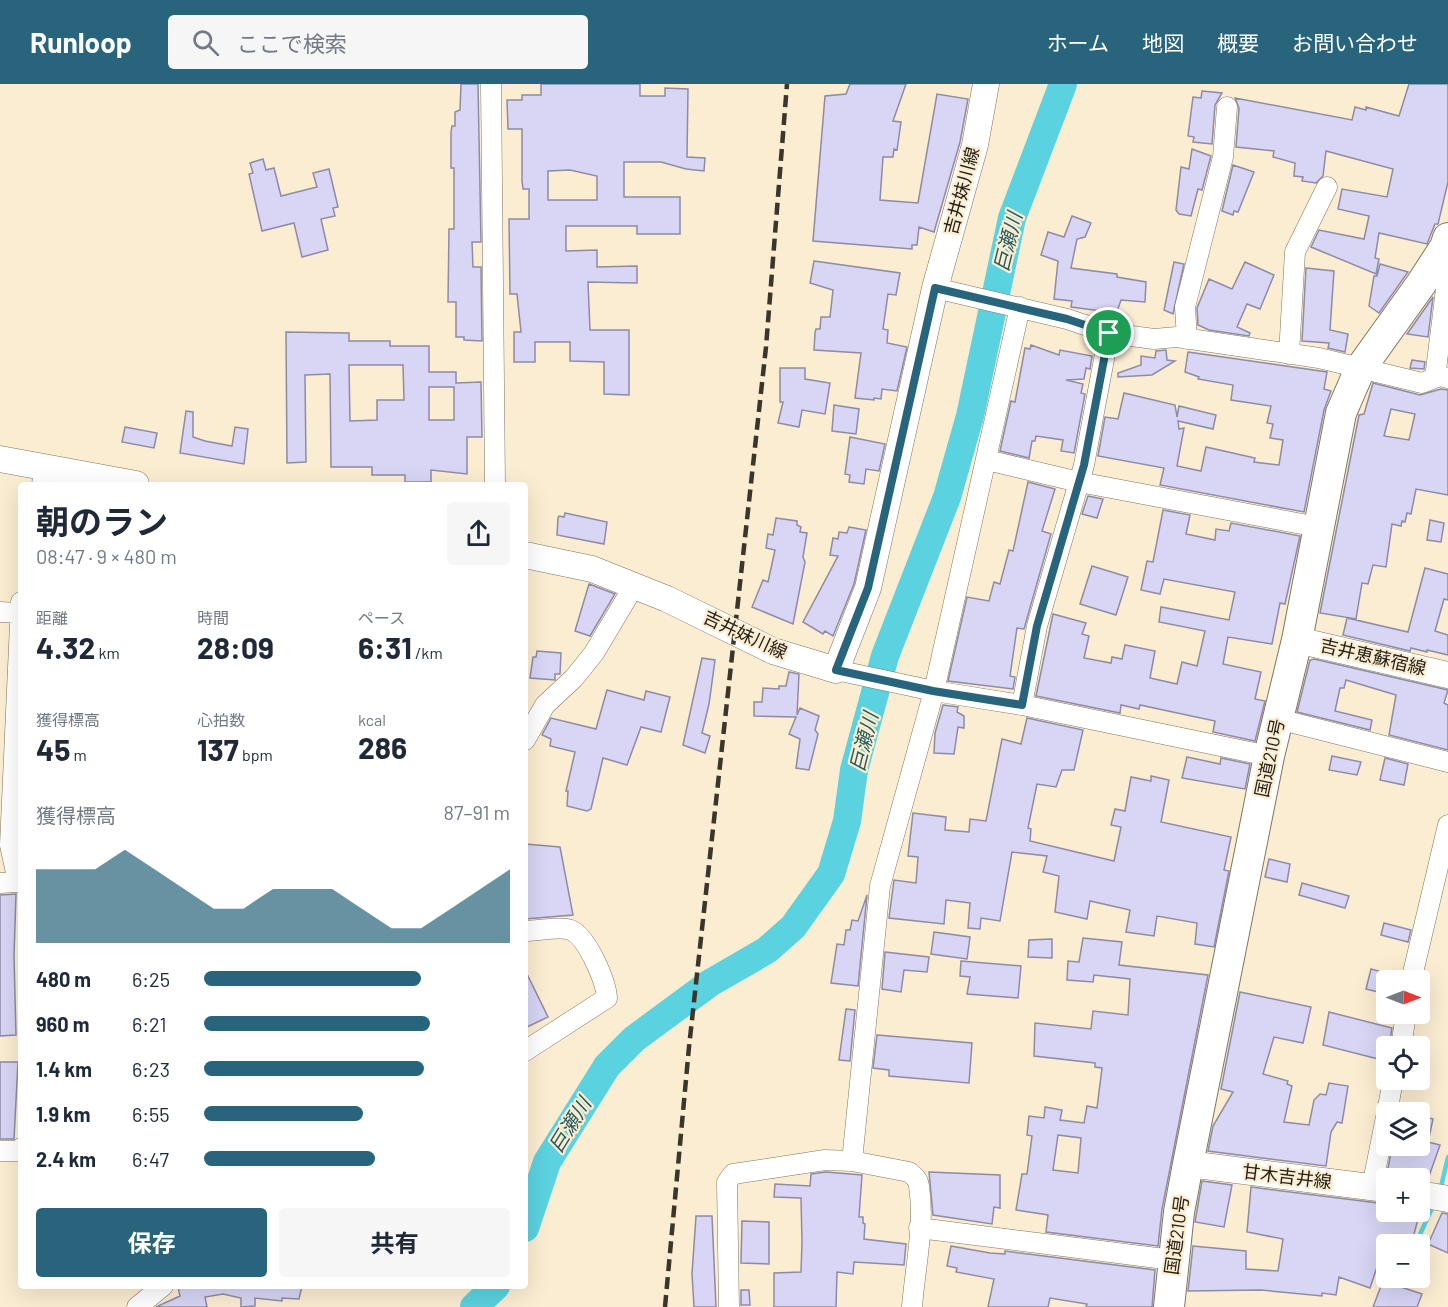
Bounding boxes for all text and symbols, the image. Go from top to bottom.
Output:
search box [168,15,588,69]
text: Runloop [30,25,132,59]
icon: search [189,26,222,59]
text: ここで検索 [237,30,347,56]
text: ホーム [1047,30,1109,55]
text: 地図 [1142,30,1184,55]
text: 概要 [1217,30,1259,55]
text: お問い合わせ [1292,30,1418,55]
street label: 吉井妹川線 [939,144,983,237]
water label: 巨瀬川 [988,208,1026,274]
pin [1083,307,1134,358]
icon: arrive [1092,316,1125,349]
text: 朝のラン [36,501,168,541]
button: share [447,502,510,565]
text: 08:47 · 9 × 480 m [36,544,177,568]
street label: 吉井妹川線 [700,605,791,663]
text: 距離 [36,608,68,627]
text: 時間 [197,608,229,627]
text: ペース [358,608,405,627]
text: 4.32 [36,629,95,665]
text: 28:09 [197,629,274,665]
text: 6:31 [358,629,412,665]
street label: 吉井恵蘇宿線 [1318,633,1428,679]
text: km [95,643,120,662]
text: /km [412,643,443,662]
water label: 巨瀬川 [844,708,882,774]
text: 獲得標高 [36,710,100,729]
text: 心拍数 [197,710,245,729]
text: kcal [358,710,386,729]
street label: 国道210号 [1250,716,1288,799]
text: 286 [358,729,407,765]
text: 45 [36,731,70,767]
text: 137 [197,731,239,767]
text: m [70,745,87,764]
text: bpm [239,745,273,764]
text: 87–91 m [444,800,510,824]
text: 獲得標高 [36,803,116,827]
text: 480 m [36,967,91,991]
text: 6:25 [132,967,170,991]
north arrow [1376,970,1430,1024]
map controls [1376,970,1430,1288]
text: 960 m [36,1012,89,1036]
text: 6:21 [132,1012,167,1036]
button: locate [1376,1036,1430,1090]
text: 1.4 km [36,1057,92,1081]
text: 6:23 [132,1057,170,1081]
water label: 巨瀬川 [543,1091,596,1156]
text: 1.9 km [36,1102,90,1126]
text: 6:55 [132,1102,170,1126]
button: layers [1376,1102,1430,1156]
text: 2.4 km [36,1147,96,1171]
text: 6:47 [132,1147,169,1171]
street label: 甘木吉井線 [1241,1160,1333,1192]
button: + [1376,1168,1430,1222]
street label: 国道210号 [1160,1194,1192,1276]
button: 保存 [36,1208,267,1277]
button: 共有 [279,1208,510,1277]
button: − [1376,1234,1430,1288]

